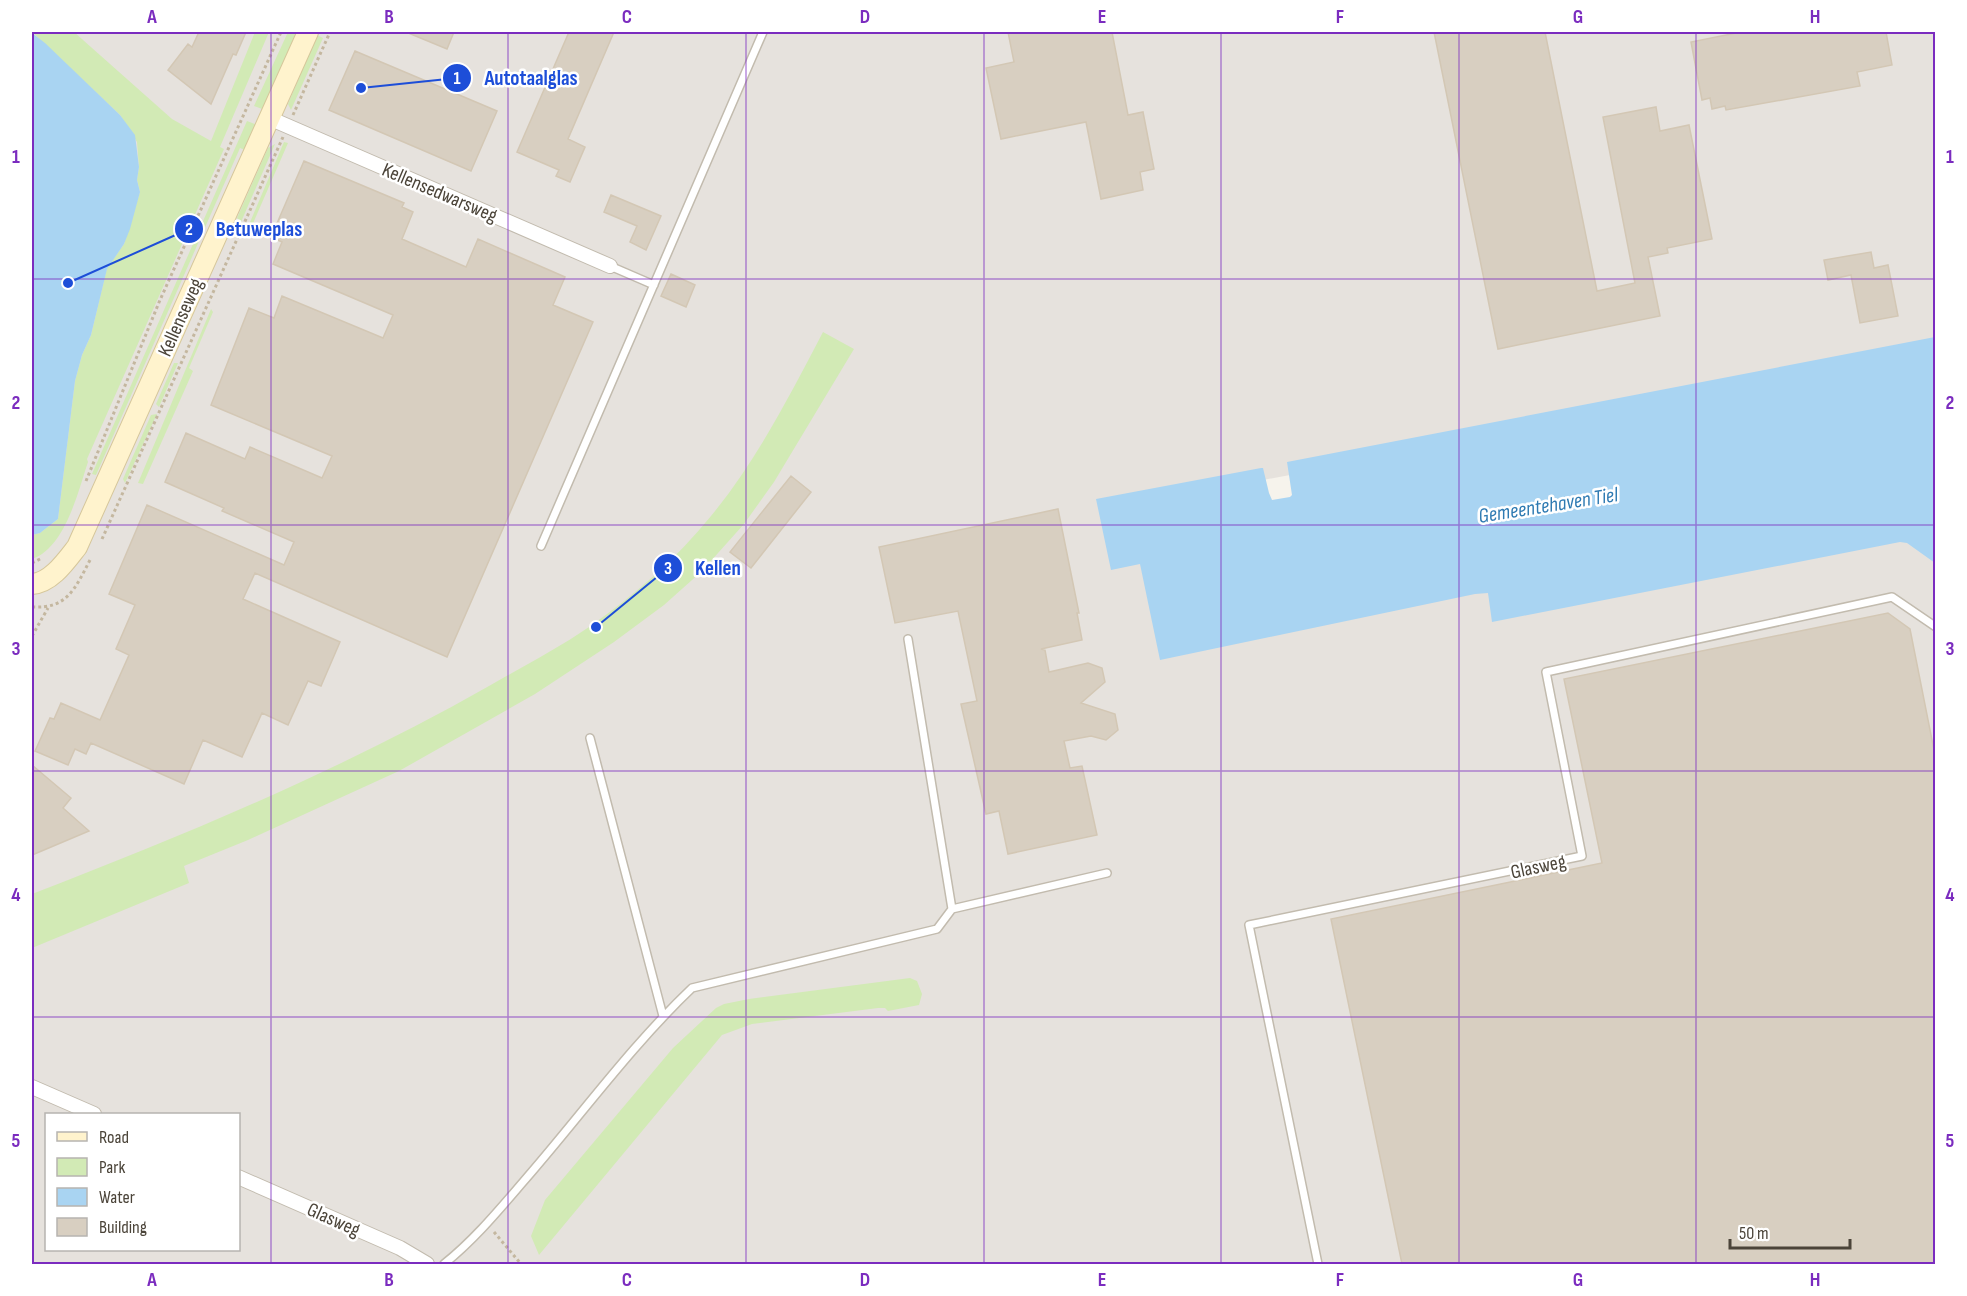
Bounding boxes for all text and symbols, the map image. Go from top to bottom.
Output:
text: A [146,5,157,29]
text: B [384,5,394,29]
text: C [622,5,632,29]
text: D [860,5,870,29]
text: E [1098,5,1106,29]
text: F [1336,5,1344,29]
text: G [1573,5,1583,29]
text: H [1810,5,1820,29]
callout: Autotaalglas [442,59,590,98]
text: Autotaalglas [483,66,578,91]
text: 1 [453,68,461,89]
text: 1 [12,145,20,169]
text: 1 [1946,145,1954,169]
street label: Kellensedwarsweg [378,158,501,228]
callout: Betuweplas [174,210,314,249]
text: Betuweplas [216,217,302,242]
text: 2 [185,219,193,240]
street label: Kellenseweg [153,275,209,360]
text: 2 [12,391,20,415]
text: 2 [1946,391,1954,415]
water label: Gemeentehaven Tiel [1477,482,1621,529]
callout: Kellen [653,548,753,587]
text: Kellen [695,556,741,581]
text: 3 [664,558,672,579]
text: 3 [12,637,21,661]
text: 3 [1946,637,1955,661]
street label: Glasweg [1508,849,1568,885]
text: 4 [11,883,21,907]
text: 4 [1945,883,1955,907]
legend [45,1113,240,1251]
text: Road [99,1127,129,1148]
text: 5 [12,1129,21,1153]
text: 5 [1946,1129,1955,1153]
text: Park [99,1157,125,1178]
text: Water [99,1187,135,1208]
street label: Glasweg [303,1198,364,1242]
scale bar [1730,1212,1850,1250]
text: Building [99,1217,147,1238]
text: 50 m [1739,1223,1769,1244]
text: A [146,1268,157,1292]
text: B [384,1268,394,1292]
text: C [622,1268,632,1292]
text: D [860,1268,870,1292]
text: E [1098,1268,1106,1292]
text: F [1336,1268,1344,1292]
text: G [1573,1268,1583,1292]
text: H [1810,1268,1820,1292]

